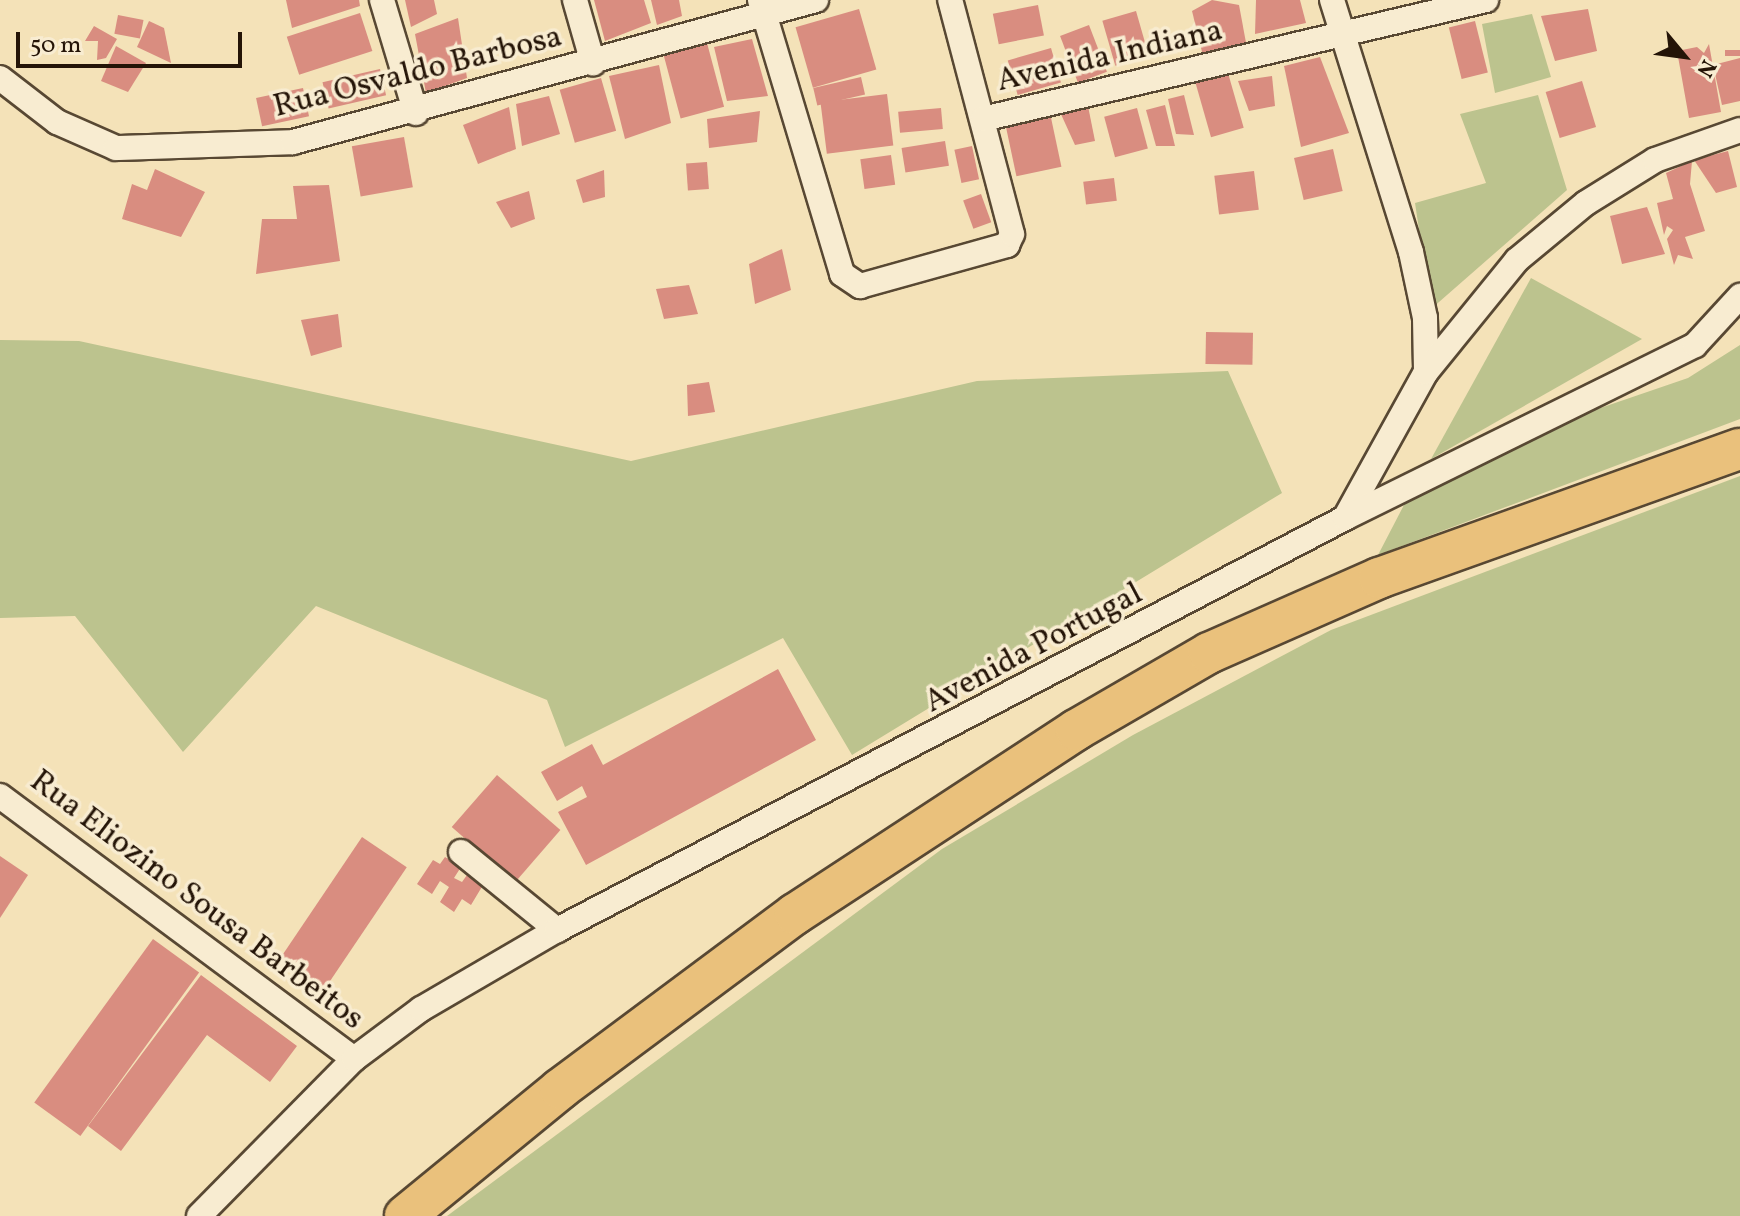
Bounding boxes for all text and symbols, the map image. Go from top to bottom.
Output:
street label: Avenida Indiana [993,12,1227,102]
scale bar [20,16,246,66]
north arrow [1644,16,1724,96]
street label: Rua Osvaldo Barbosa [270,19,566,127]
text: 50 m [30,29,82,63]
text: N [1688,53,1723,82]
street label: Avenida Portugal [919,575,1149,723]
street label: Rua Eliozino Sousa Barbeitos [22,763,370,1039]

